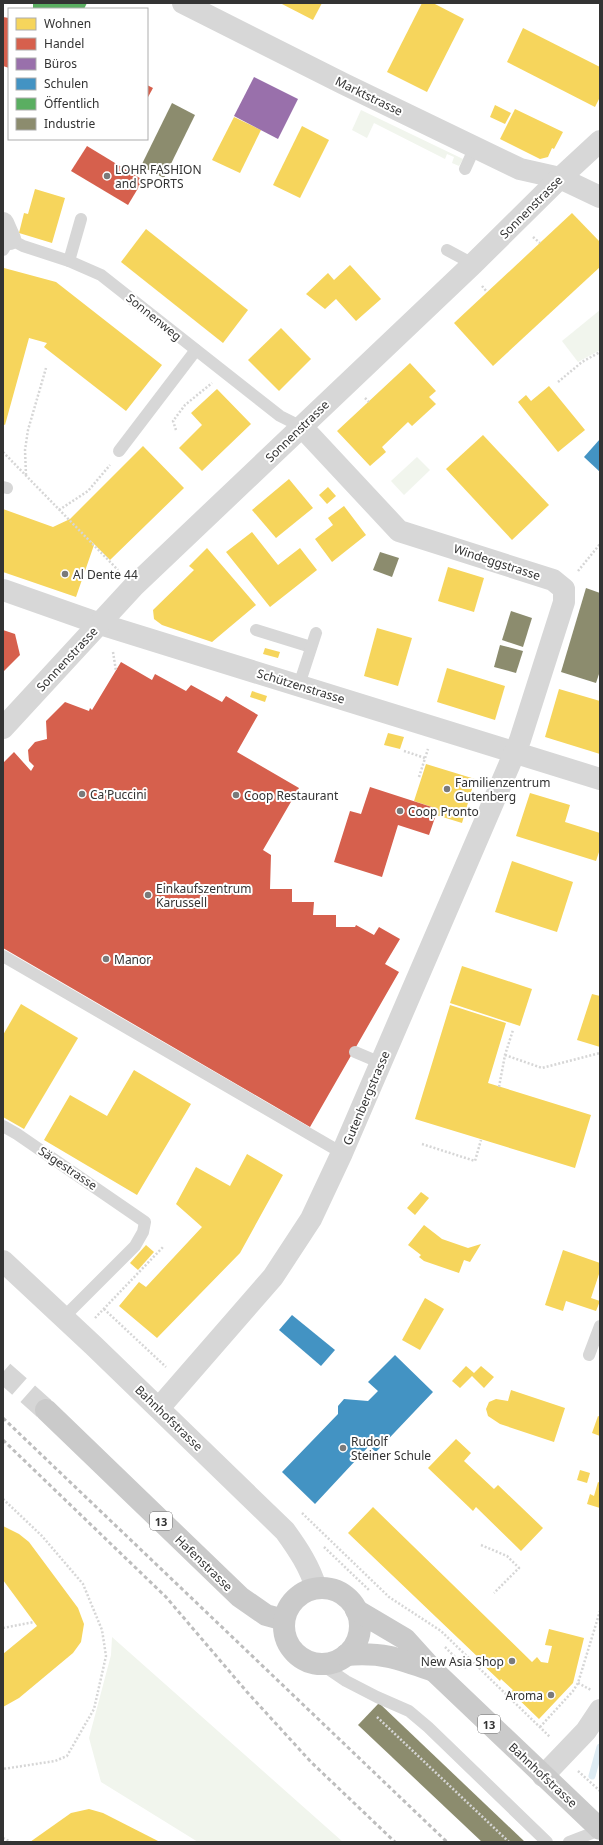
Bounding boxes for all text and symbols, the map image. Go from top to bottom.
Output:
legend [8,8,148,140]
text: Wohnen [44,15,91,32]
text: Handel [44,35,84,52]
text: Büros [44,55,77,72]
street label: Marktstrasse [332,72,406,120]
text: Schulen [44,75,88,92]
text: Öffentlich [44,95,100,112]
text: Industrie [44,115,95,132]
place label: LOHR FASHION and SPORTS [115,161,202,192]
marker: LOHR FASHION and SPORTS [102,171,112,181]
street label: Sonnenstrasse [496,172,566,242]
street label: Sonnenweg [123,289,185,345]
street label: Sonnenstrasse [261,396,333,466]
street label: Windeggstrasse [451,540,543,584]
place label: Al Dente 44 [73,566,138,583]
marker: Al Dente 44 [60,569,70,579]
street label: Sonnenstrasse [33,623,102,695]
street label: Schützenstrasse [255,665,347,708]
place label: Familienzentrum Gutenberg [455,774,550,805]
marker: Familienzentrum Gutenberg [442,784,452,794]
place label: Ca'Puccini [90,786,147,803]
place label: Coop Restaurant [244,787,339,804]
marker: Ca'Puccini [77,789,87,799]
marker: Coop Restaurant [231,790,241,800]
place label: Coop Pronto [408,803,479,820]
marker: Coop Pronto [395,806,405,816]
place label: Einkaufszentrum Karussell [156,880,251,911]
marker: Einkaufszentrum Karussell [143,890,153,900]
place label: Manor [114,951,151,968]
marker: Manor [101,954,111,964]
street label: Gutenbergstrasse [338,1048,394,1148]
street label: Sägestrasse [35,1142,101,1194]
street label: Bahnhofstrasse [131,1381,207,1455]
place label: Rudolf Steiner Schule [351,1433,431,1464]
marker: Rudolf Steiner Schule [338,1443,348,1453]
road number: 13 [150,1512,172,1530]
street label: Hafenstrasse [172,1531,237,1595]
place label: New Asia Shop [421,1653,504,1670]
marker: New Asia Shop [507,1656,517,1666]
place label: Aroma [505,1687,543,1704]
marker: Aroma [546,1690,556,1700]
road number: 13 [478,1715,500,1733]
street label: Bahnhofstrasse [505,1739,581,1811]

